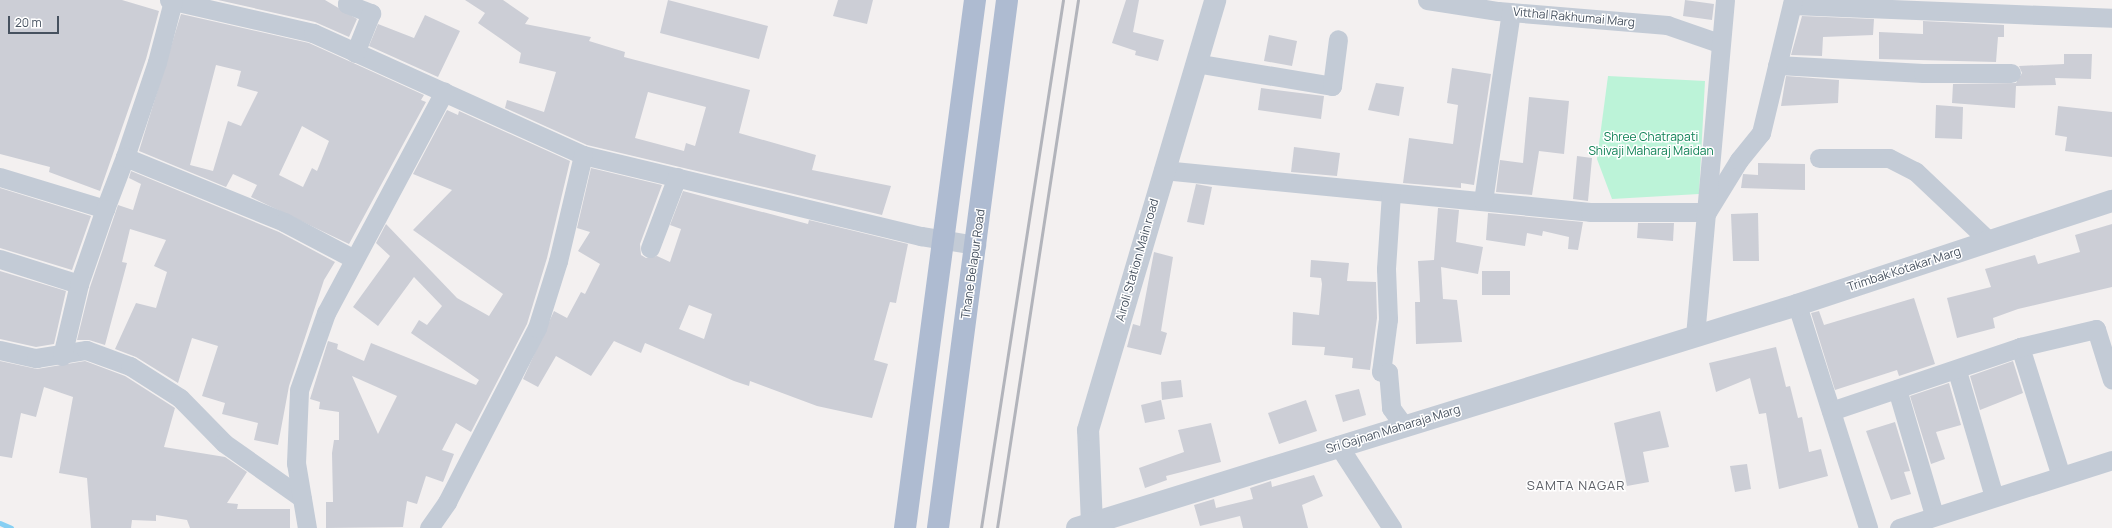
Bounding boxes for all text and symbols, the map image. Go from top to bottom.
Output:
street label: Vitthal Rakhumai Marg [1513,5,1635,29]
scale bar [10,8,61,34]
text: 20 m [15,14,42,31]
park label: Shree Chatrapati Shivaji Maharaj Maidan [1588,130,1714,158]
street label: Airoli Station Main road [1113,197,1161,323]
street label: Thane Belapur Road [958,208,988,320]
street label: Trimbak Kotakar Marg [1845,244,1963,294]
street label: Sri Gajnan Maharaja Marg [1324,402,1462,456]
district label: SAMTA NAGAR [1527,477,1625,493]

